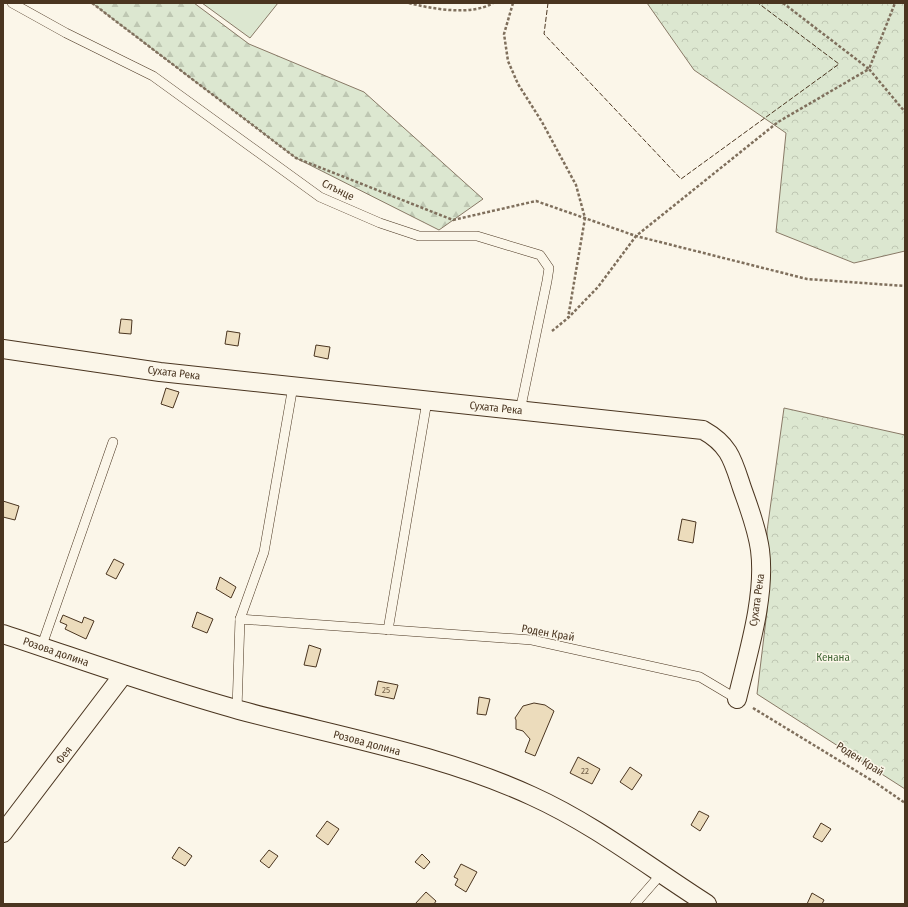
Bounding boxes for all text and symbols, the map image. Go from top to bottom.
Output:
street label: Слънце [320,177,356,203]
street label: Сухата Река [147,363,201,383]
street label: Сухата Река [469,399,523,417]
street label: Сухата Река [747,573,767,627]
street label: Роден Край [521,622,576,644]
street label: Розова долина [21,635,91,669]
park label: Кенана [816,651,850,664]
house number: 25 [382,685,390,695]
street label: Розова долина [332,728,402,758]
street label: Роден Край [834,739,886,779]
street label: Фея [53,744,75,766]
house number: 22 [581,766,589,776]

